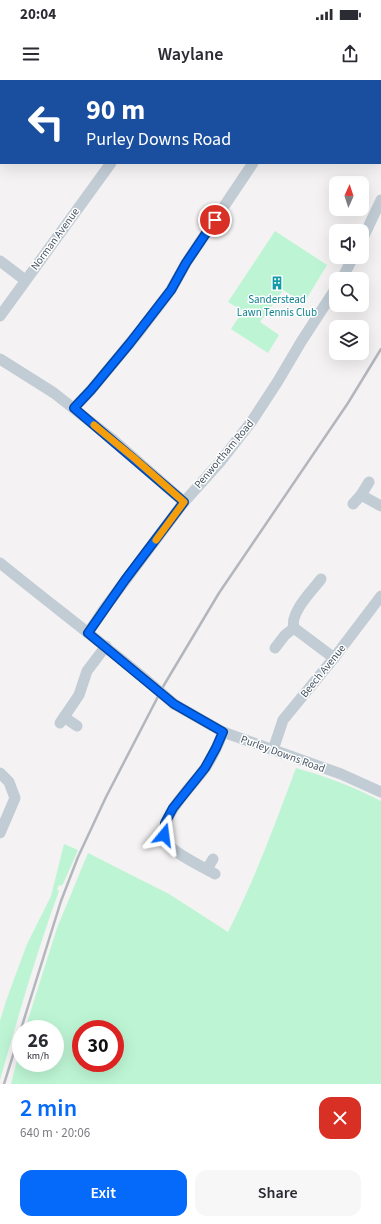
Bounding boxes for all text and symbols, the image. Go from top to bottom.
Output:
text: 20:04 [20,4,56,25]
text: Waylane [158,42,223,67]
icon: menu [20,43,42,65]
icon: share [339,43,361,65]
text: 90 m [86,90,145,130]
icon: left [20,96,72,148]
text: Purley Downs Road [86,127,231,152]
north arrow [329,176,369,216]
map controls [329,176,369,360]
pin [198,203,232,237]
street label: Norman Avenue [27,204,83,273]
icon: arrive [204,209,226,231]
button: sound [329,224,369,264]
button: search [329,272,369,312]
building icon: Sanderstead Lawn Tennis Club [269,275,285,291]
place label: Sanderstead Lawn Tennis Club [237,292,317,320]
button: layers [329,320,369,360]
street label: Penwortham Road [191,417,257,491]
street label: Beech Avenue [297,641,349,701]
street label: Purley Downs Road [239,732,327,776]
position arrow [143,814,185,856]
speed limit sign: 30 [72,1020,124,1072]
text: 26 [27,1027,49,1055]
text: km/h [27,1049,49,1063]
text: 2 min [20,1091,77,1126]
button: close [319,1097,361,1139]
text: 640 m · 20:06 [20,1124,90,1142]
button: Exit [20,1170,187,1216]
button: Share [195,1170,361,1216]

